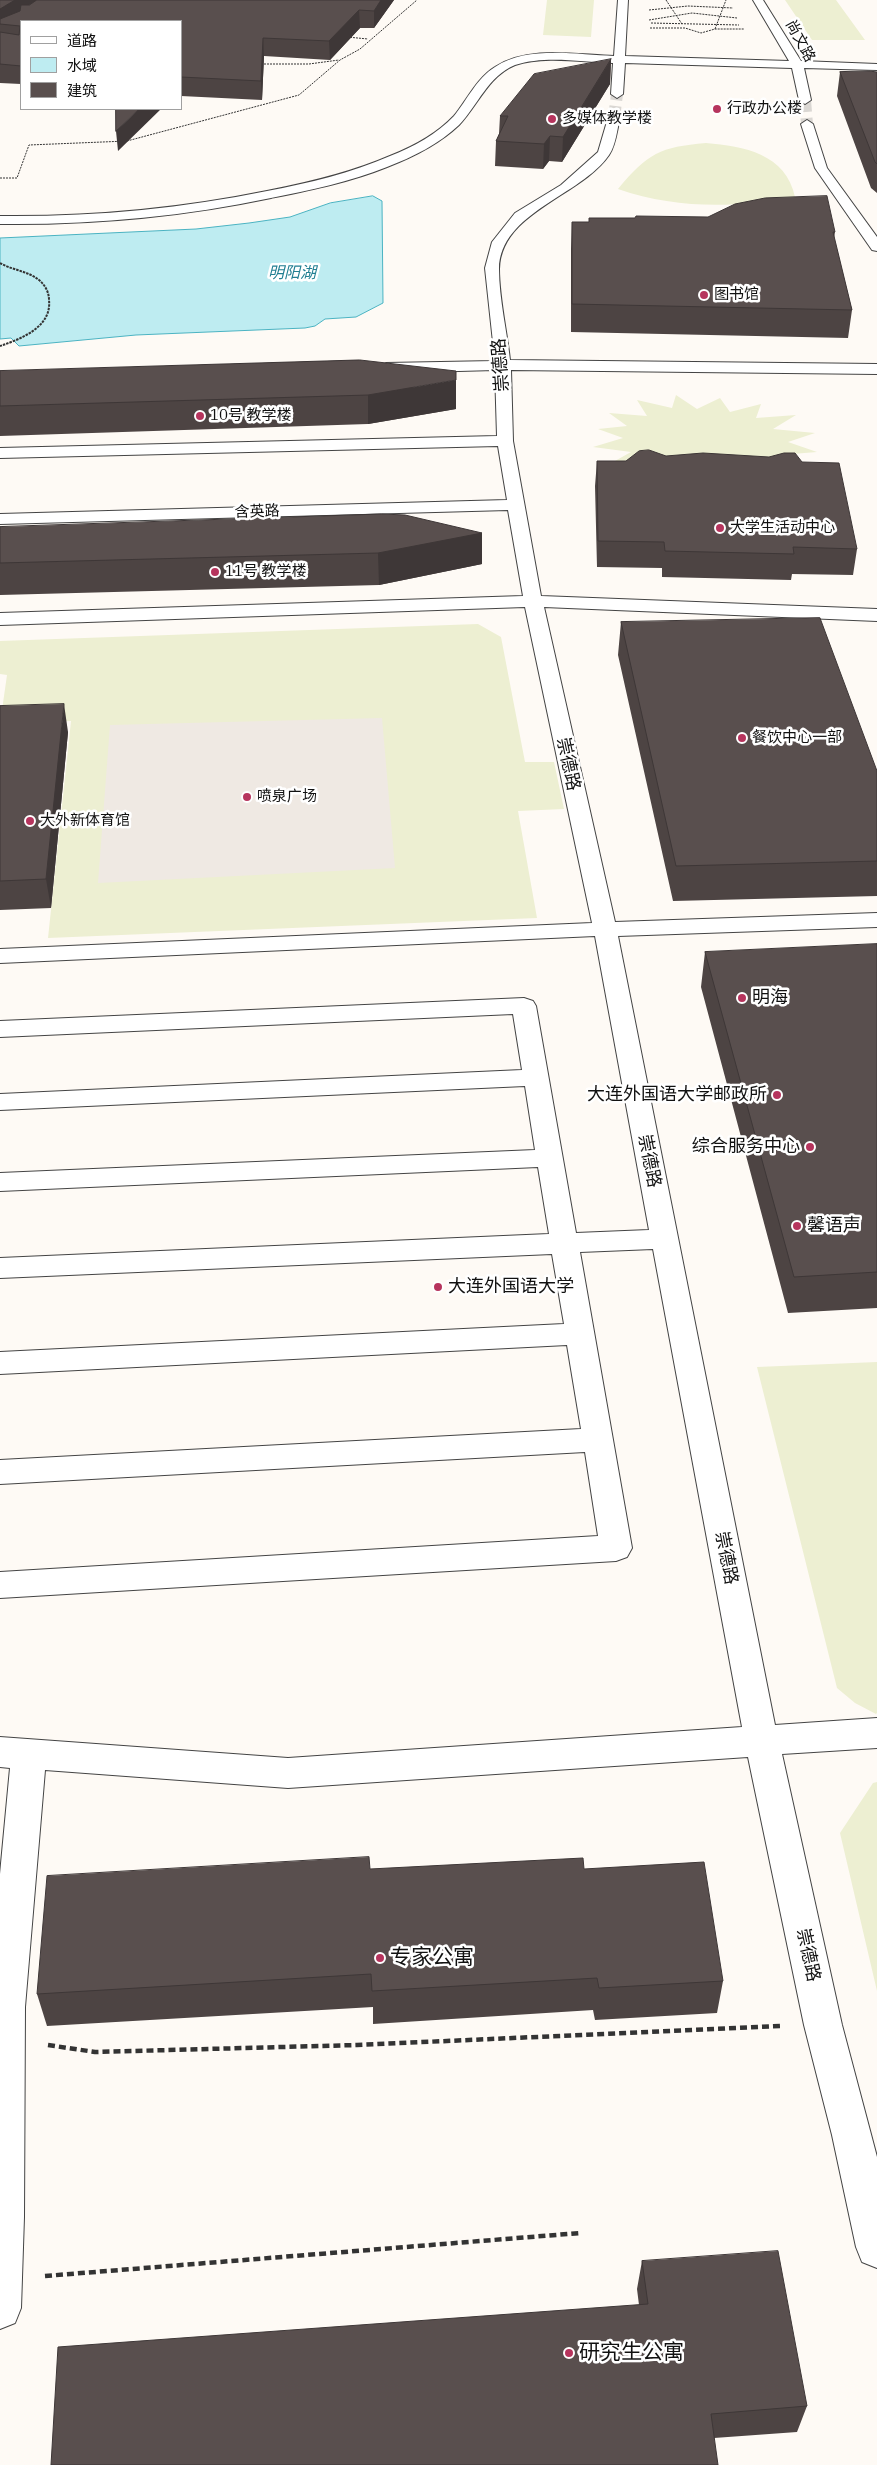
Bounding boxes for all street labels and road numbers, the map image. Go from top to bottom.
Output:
street label: 尚文路 [781,17,819,65]
street label: 崇德路 [488,337,514,393]
street label: 含英路 [234,502,280,522]
street label: 崇德路 [552,735,584,793]
street label: 崇德路 [633,1132,665,1190]
street label: 崇德路 [710,1529,742,1587]
street label: 崇德路 [792,1926,824,1984]

